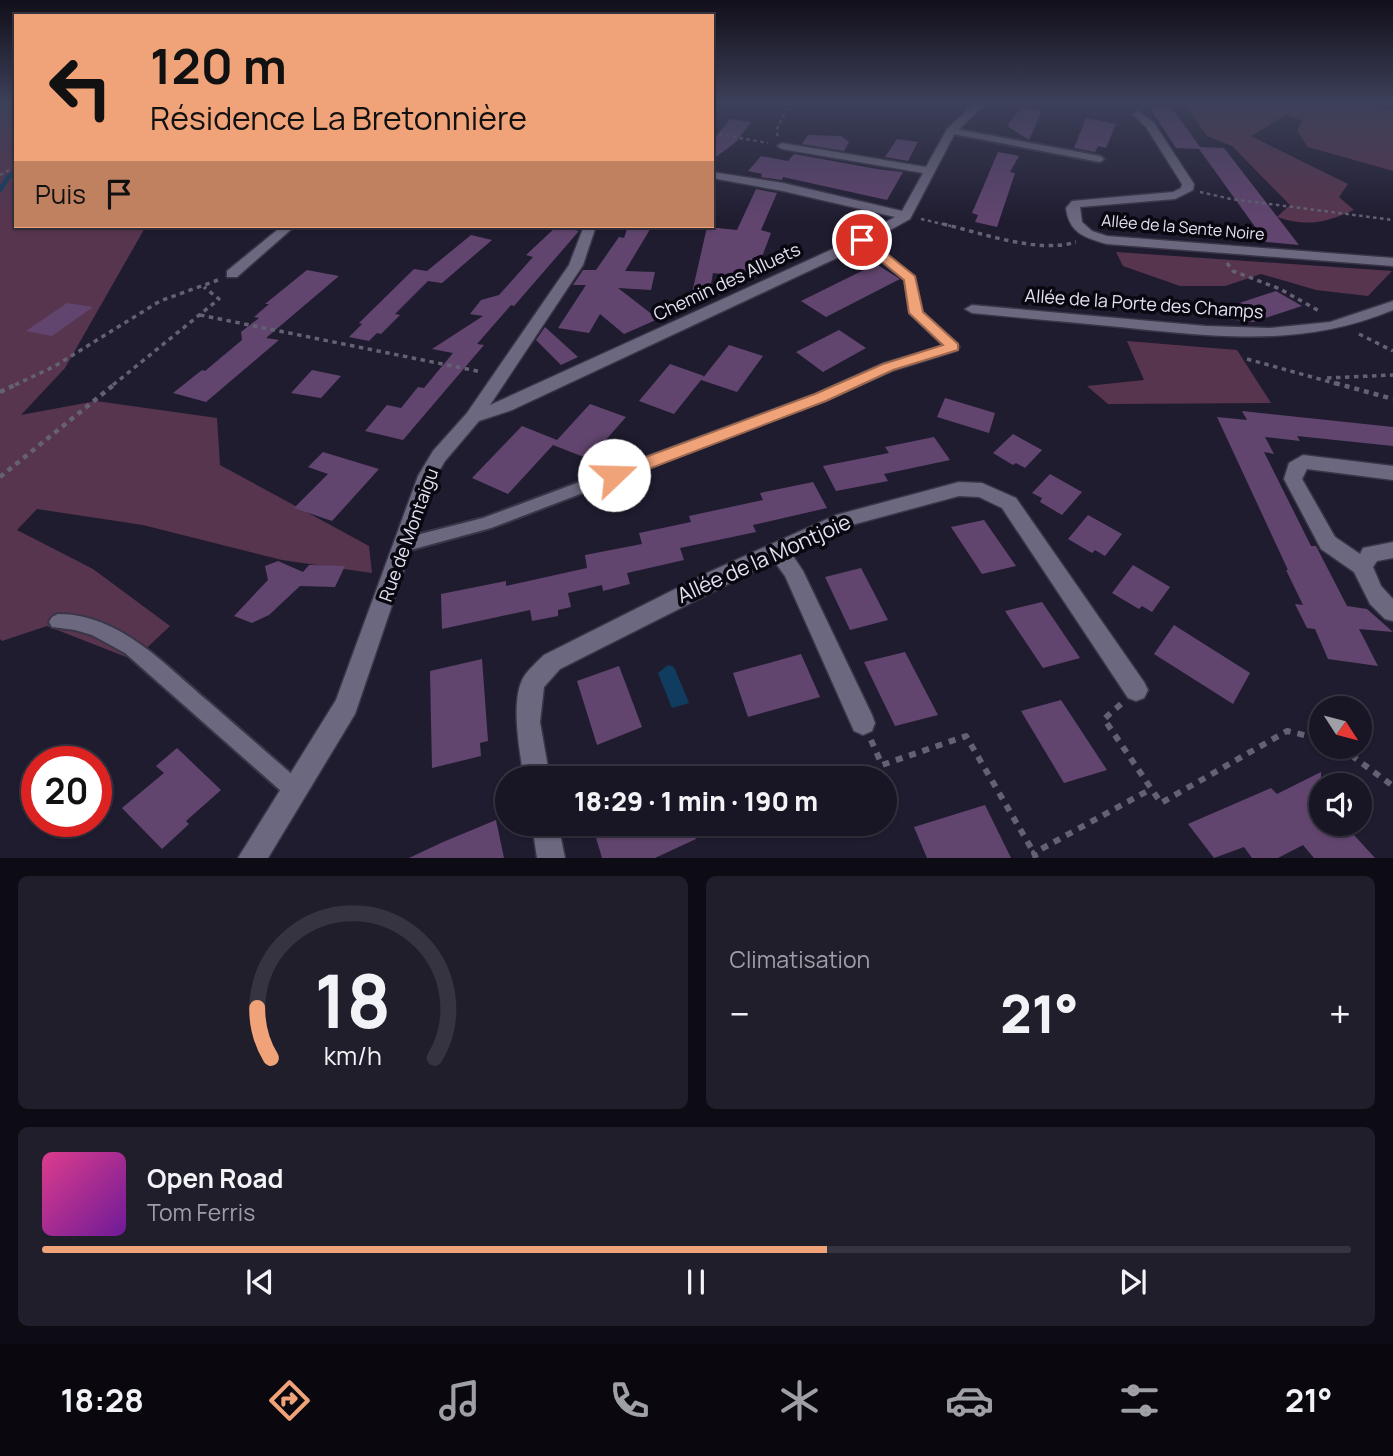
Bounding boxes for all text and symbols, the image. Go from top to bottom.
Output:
text: 120 m [150,32,287,99]
icon: left [35,42,126,133]
text: Résidence La Bretonnière [150,96,527,140]
icon: arrive [100,175,138,213]
text: Puis [35,176,86,212]
street label: Allée de la Sente Noire [1101,209,1265,245]
pin [832,210,892,270]
icon: arrive [843,221,881,259]
street label: Chemin des Alluets [649,237,804,326]
street label: Allée de la Porte des Champs [1024,283,1264,323]
position arrow [577,438,651,512]
street label: Rue de Montaigu [373,465,443,605]
street label: Allée de la Montjoie [672,507,855,609]
north arrow [1309,696,1372,760]
map controls [1309,696,1372,836]
speed limit sign: 20 [21,746,112,837]
button: sound [1309,773,1372,836]
text: 18:29 · 1 min · 190 m [574,783,818,819]
text: Climatisation [730,943,870,975]
text: 18 [315,951,391,1051]
text: 21° [1000,978,1079,1049]
text: − [730,987,750,1039]
text: + [1329,987,1351,1039]
text: km/h [324,1038,382,1073]
text: Open Road [147,1160,283,1196]
text: Tom Ferris [147,1196,255,1228]
icon: previous [241,1263,279,1301]
icon: pause [677,1263,715,1301]
icon: next [1114,1263,1152,1301]
icon: directions [265,1376,314,1425]
icon: music [435,1376,484,1425]
icon: phone [605,1376,654,1425]
icon: climate [775,1376,824,1425]
icon: car [945,1376,994,1425]
icon: filters [1115,1376,1164,1425]
text: 18:28 [61,1378,144,1422]
text: 21° [1285,1378,1332,1422]

